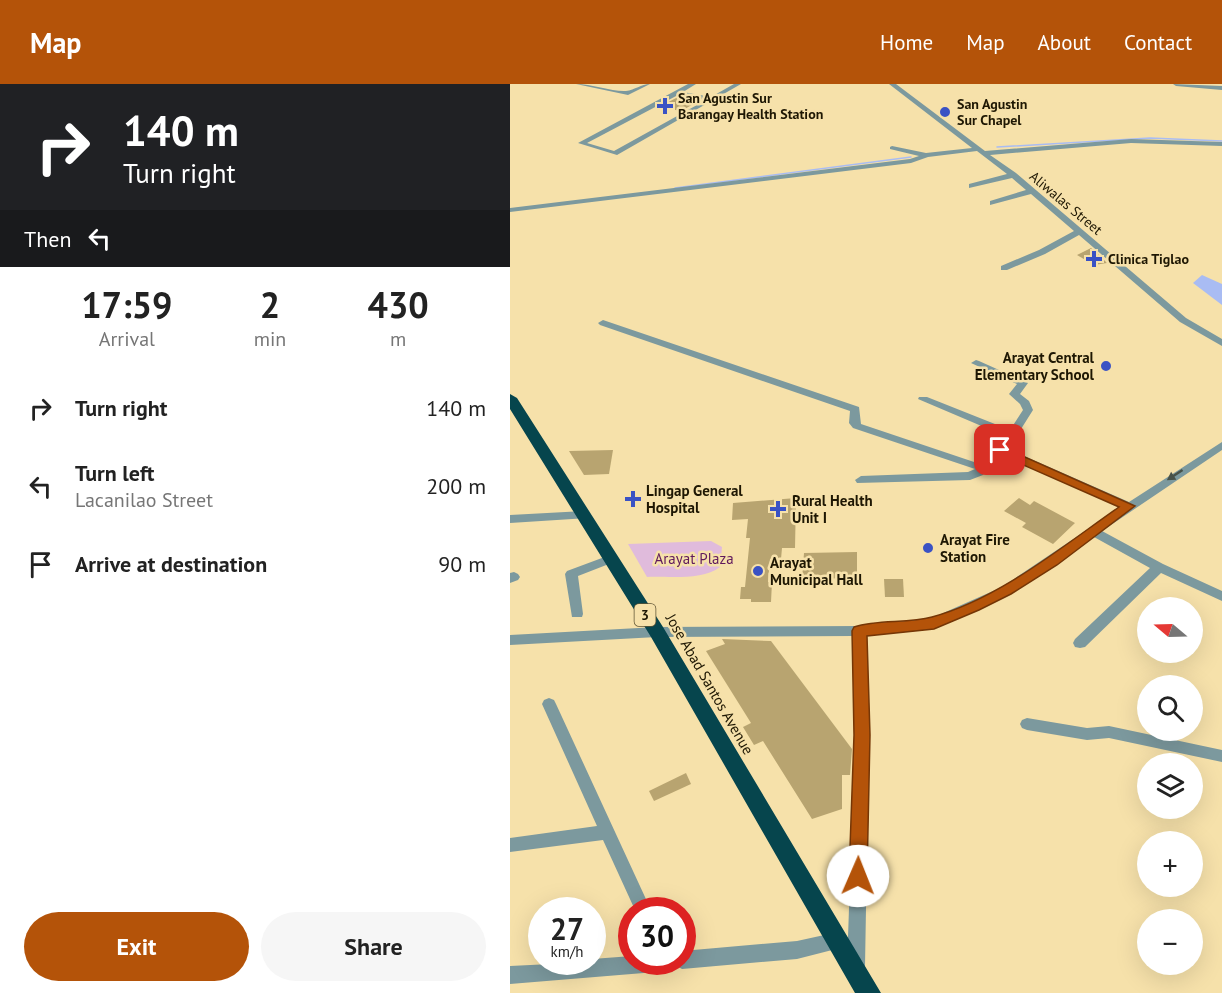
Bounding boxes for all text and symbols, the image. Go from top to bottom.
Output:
text: Map [30,24,81,61]
text: Home [880,29,933,56]
text: Map [966,29,1005,56]
text: About [1038,29,1091,56]
text: Contact [1124,29,1192,56]
place label: San Agustin Sur Barangay Health Station [678,89,823,123]
place label: San Agustin Sur Chapel [957,95,1027,129]
marker: San Agustin Sur Barangay Health Station [656,97,674,115]
text: 140 m [123,103,239,158]
marker: San Agustin Sur Chapel [938,105,952,119]
icon: right [24,108,102,186]
text: Turn right [123,156,236,190]
street label: Aliwalas Street [1026,167,1106,239]
icon: left [83,222,116,255]
text: Then [24,225,71,253]
marker: Clinica Tiglao [1085,250,1103,268]
place label: Clinica Tiglao [1108,250,1189,268]
text: 17:59 [81,281,173,328]
text: 2 [260,281,280,328]
text: 430 [368,281,429,328]
text: Arrival [99,326,155,352]
text: min [254,326,286,352]
text: m [390,326,406,352]
place label: Arayat Central Elementary School [975,348,1095,384]
marker: Arayat Central Elementary School [1099,359,1113,373]
icon: right [24,392,57,425]
text: Turn right [75,394,167,422]
text: 140 m [426,394,486,422]
pin [974,424,1025,475]
icon: arrive [983,433,1016,466]
text: Turn left [75,459,155,487]
icon: left [24,470,57,503]
one-way arrow [1167,470,1184,481]
text: 200 m [426,472,486,500]
place label: Lingap General Hospital [646,481,743,517]
text: Lacanilao Street [75,487,213,513]
marker: Lingap General Hospital [624,490,642,508]
place label: Rural Health Unit I [792,491,873,527]
marker: Rural Health Unit I [769,500,787,518]
place label: Arayat Fire Station [940,530,1010,566]
marker: Arayat Fire Station [921,541,935,555]
icon: arrive [24,548,57,581]
park label: Arayat Plaza [654,549,734,568]
text: Arrive at destination [75,550,267,578]
text: 90 m [438,550,486,578]
place label: Arayat Municipal Hall [770,553,863,589]
marker: Arayat Municipal Hall [751,564,765,578]
north arrow [1137,597,1203,663]
map controls [1137,597,1203,975]
road number: 3 [634,604,656,626]
street label: Jose Abad Santos Avenue [661,609,758,758]
button: search [1137,675,1203,741]
button: layers [1137,753,1203,819]
button: + [1137,831,1203,897]
position arrow [826,844,890,908]
speed limit sign: 30 [618,897,696,975]
text: 27 [550,909,584,948]
button: − [1137,909,1203,975]
button: Exit [24,912,249,981]
button: Share [261,912,486,981]
text: km/h [551,942,583,961]

